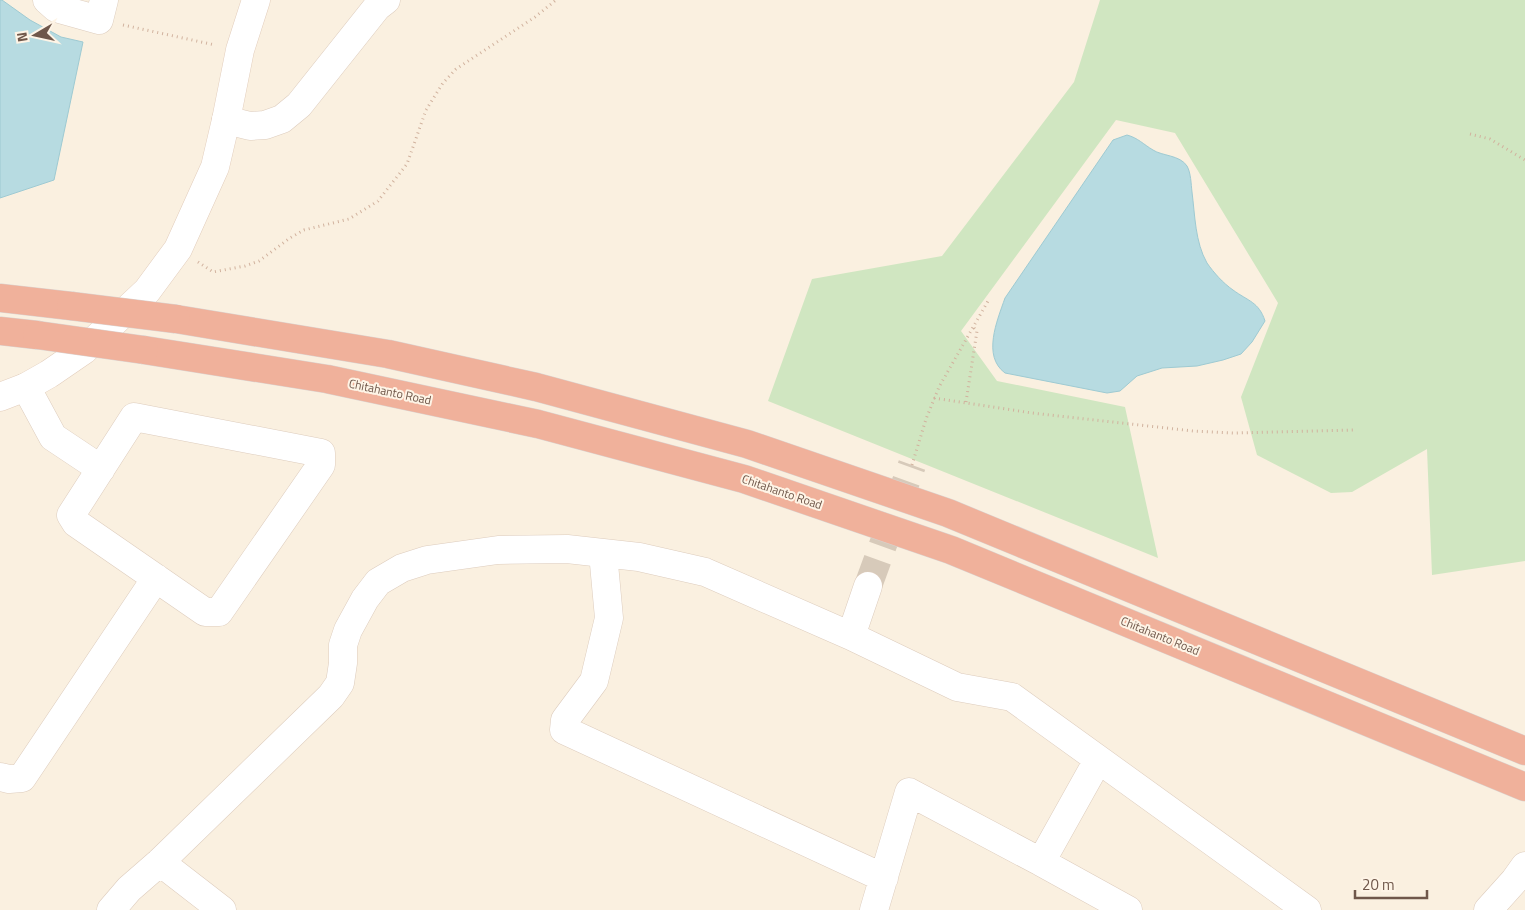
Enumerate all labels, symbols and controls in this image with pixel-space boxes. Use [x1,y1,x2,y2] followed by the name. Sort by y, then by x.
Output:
[10,10,60,60] north arrow
[11,31,33,44] text: N
[347,374,433,410] street label: Chitahanto Road
[739,469,825,514] street label: Chitahanto Road
[1118,611,1203,660] street label: Chitahanto Road
[1355,868,1428,900] scale bar
[1362,873,1395,896] text: 20 m

